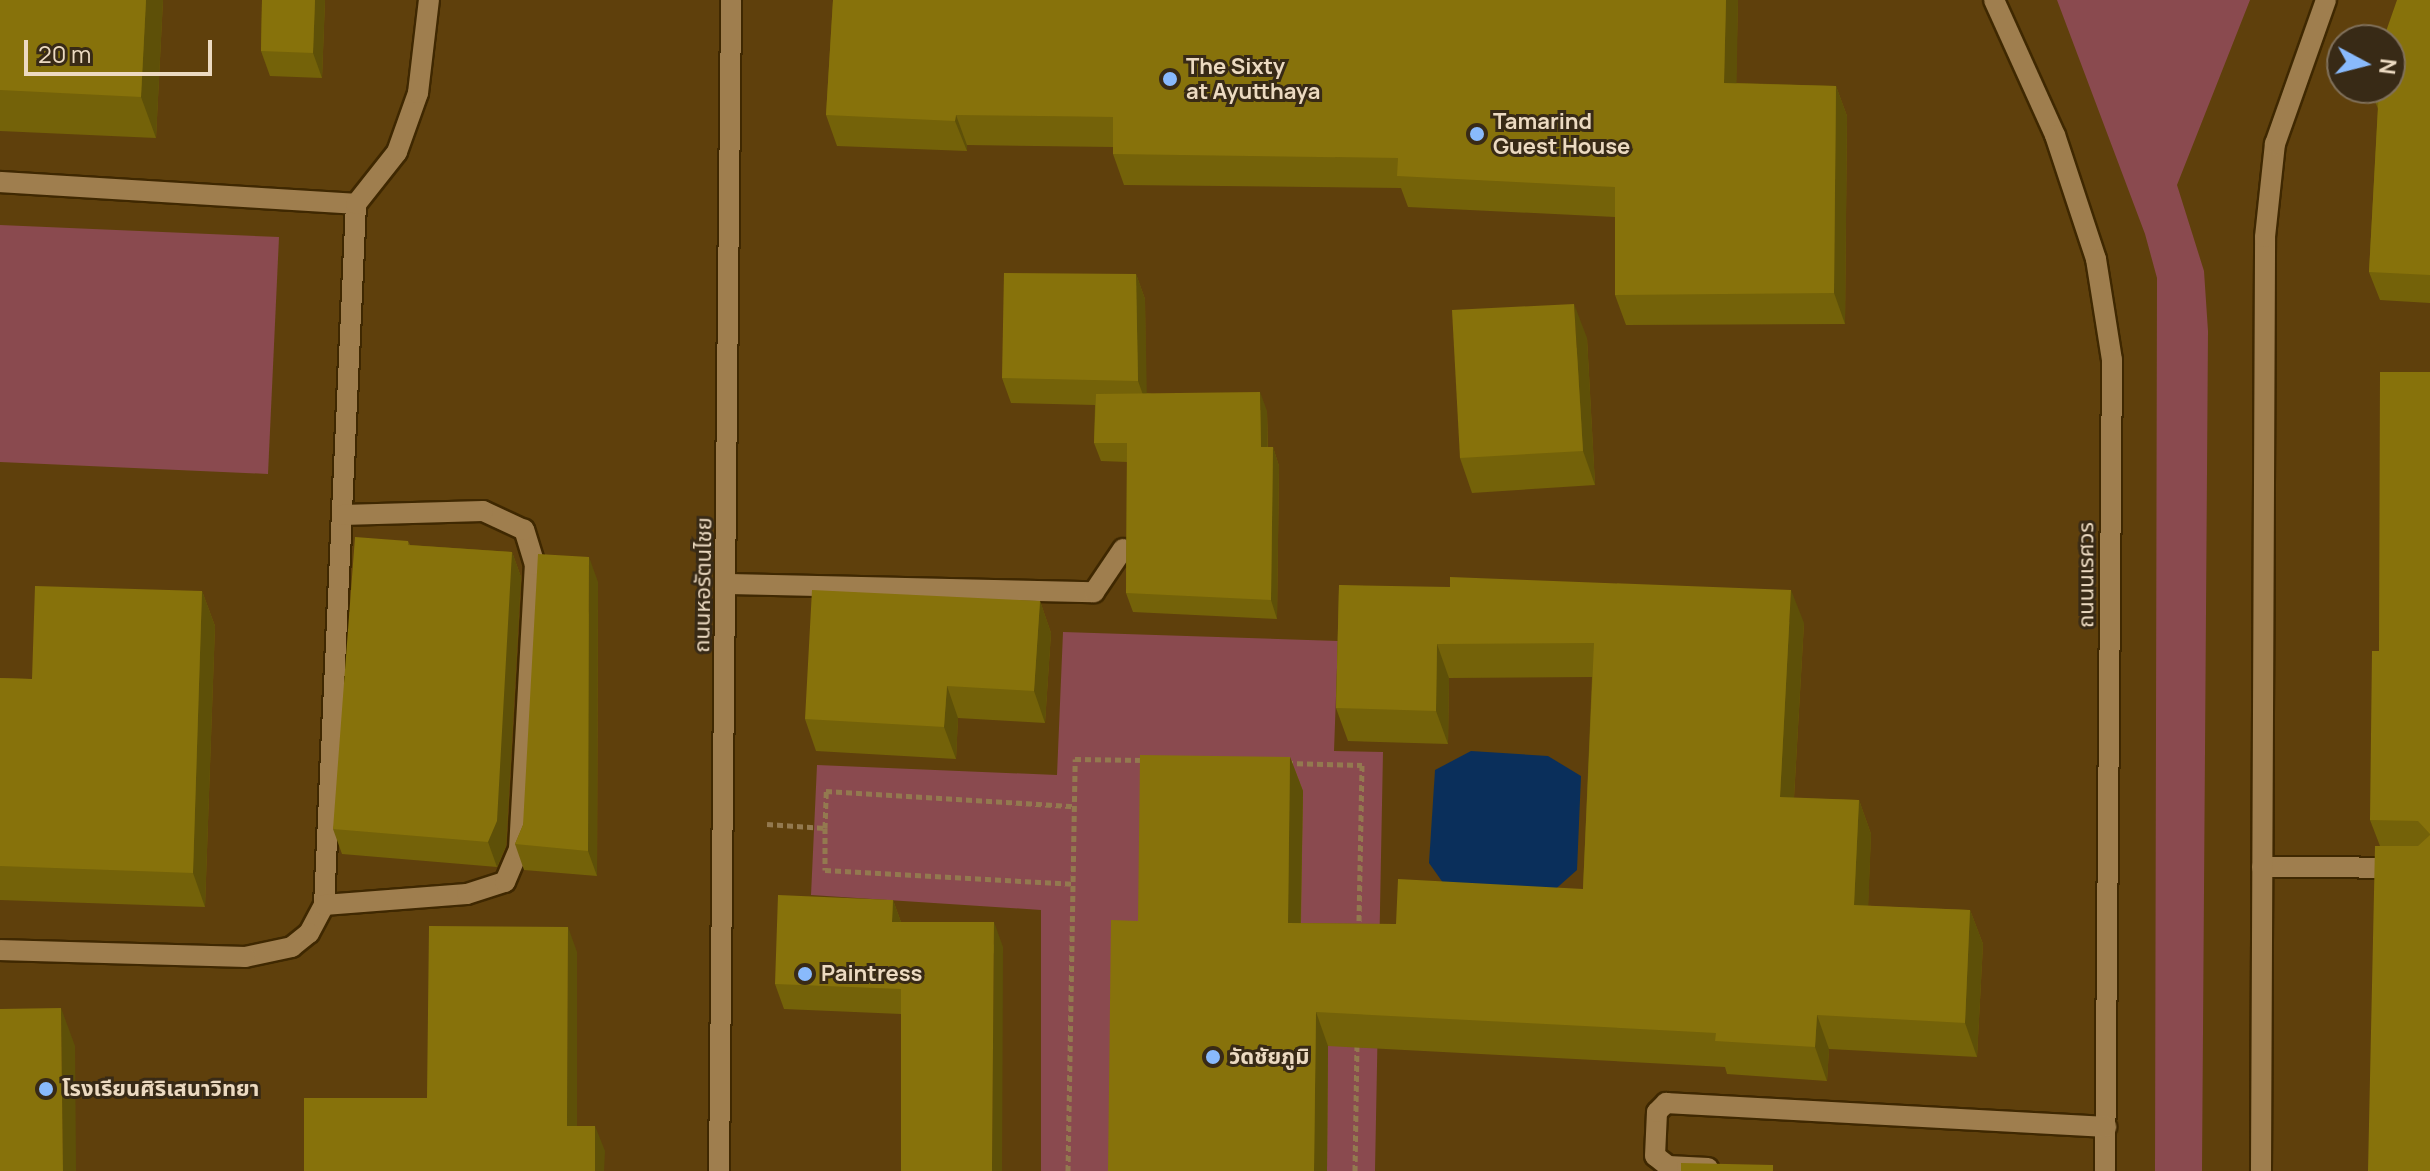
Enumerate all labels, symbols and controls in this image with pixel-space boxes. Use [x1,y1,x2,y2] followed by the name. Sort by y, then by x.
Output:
[28,24,216,74] scale bar
[2326,24,2406,104] north arrow
[38,37,91,70] text: 20 m
[1186,53,1320,104] place label: The Sixty at Ayutthaya
[2372,57,2404,76] text: N
[1161,70,1179,88] marker: The Sixty at Ayutthaya
[1493,108,1630,160] place label: Tamarind Guest House
[1468,125,1486,143] marker: Tamarind Guest House
[689,517,717,653] street label: ถนนหอรัตนไชย
[2073,522,2099,628] street label: ถนนนเรศวร
[821,961,923,987] place label: Paintress
[796,965,814,983] marker: Paintress
[1229,1044,1309,1070] place label: วัดชัยภูมิ
[1204,1048,1222,1066] marker: วัดชัยภูมิ
[62,1076,259,1102] place label: โรงเรียนศิริเสนาวิทยา
[37,1080,55,1098] marker: โรงเรียนศิริเสนาวิทยา

